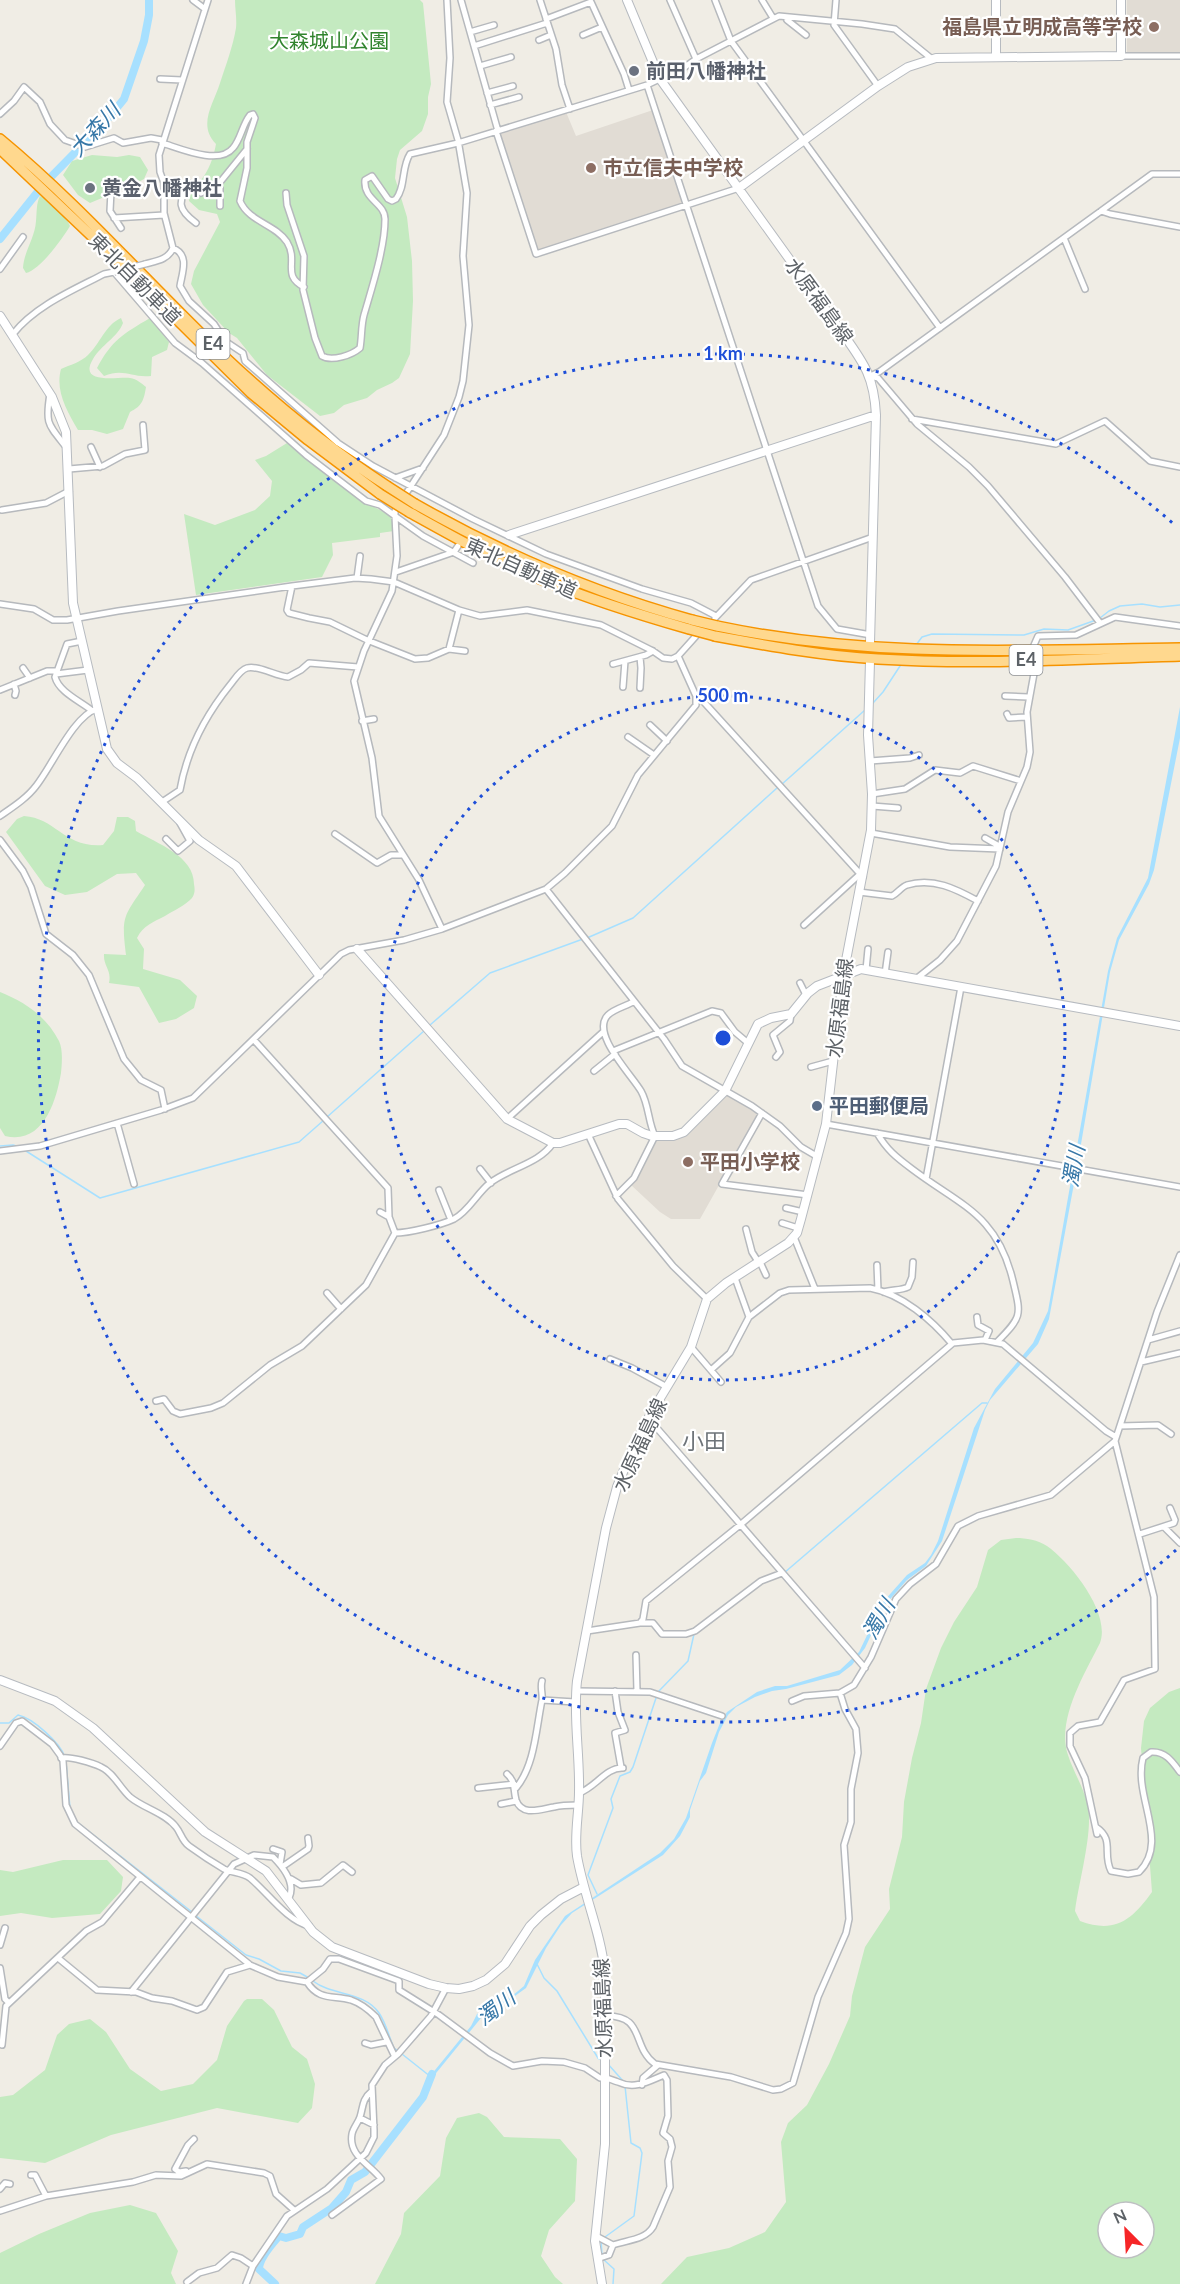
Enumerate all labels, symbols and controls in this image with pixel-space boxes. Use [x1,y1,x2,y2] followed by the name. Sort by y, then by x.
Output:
[942,14,1142,38] place label: 福島県立明成高等学校
[1147,20,1161,34] marker: 福島県立明成高等学校
[269,28,389,52] park label: 大森城山公園
[646,58,766,82] place label: 前田八幡神社
[627,64,641,78] marker: 前田八幡神社
[63,96,126,161] water label: 大森川
[603,155,743,179] place label: 市立信夫中学校
[584,161,598,175] marker: 市立信夫中学校
[102,175,222,199] place label: 黄金八幡神社
[83,181,97,195] marker: 黄金八幡神社
[85,227,187,329] street label: 東北自動車道
[781,253,859,348] street label: 水原福島線
[196,329,230,359] road number: E4
[703,342,743,364] text: 1 km
[462,532,581,602] street label: 東北自動車道
[1010,645,1042,675] road number: E4
[698,684,748,706] text: 500 m
[821,957,857,1059] street label: 水原福島線
[713,1028,733,1048] centre of rings
[829,1093,929,1117] place label: 平田郵便局
[810,1099,824,1113] marker: 平田郵便局
[1057,1141,1089,1189] water label: 濁川
[700,1149,800,1173] place label: 平田小学校
[681,1155,695,1169] marker: 平田小学校
[607,1394,671,1495] street label: 水原福島線
[682,1427,726,1454] district label: 小田
[856,1592,900,1643] water label: 濁川
[588,1958,616,2058] street label: 水原福島線
[471,1983,521,2029] water label: 濁川
[1096,2200,1156,2260] north arrow
[1110,2205,1129,2227] text: N

